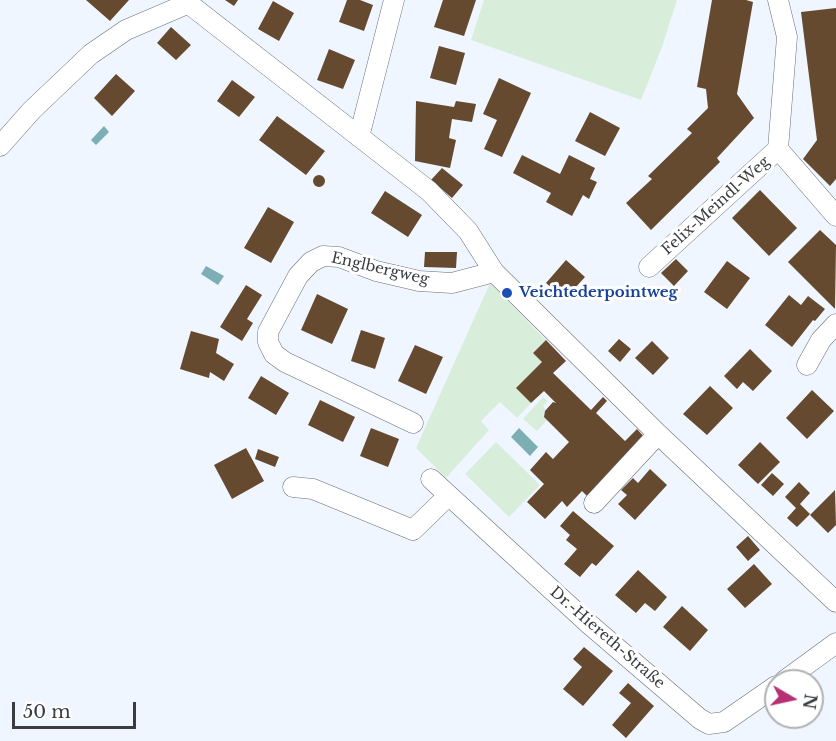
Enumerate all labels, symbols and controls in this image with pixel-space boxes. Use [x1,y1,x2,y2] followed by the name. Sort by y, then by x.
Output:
[658,153,774,259] street label: Felix-Meindl-Weg
[329,249,431,289] street label: Englbergweg
[519,284,678,302] place label: Veichtederpointweg
[500,286,514,300] marker: Veichtederpointweg
[546,583,668,693] street label: Dr.-Hiereth-Straße
[764,669,824,729] north arrow
[15,690,140,728] scale bar
[799,693,821,710] text: N
[23,701,71,723] text: 50 m

